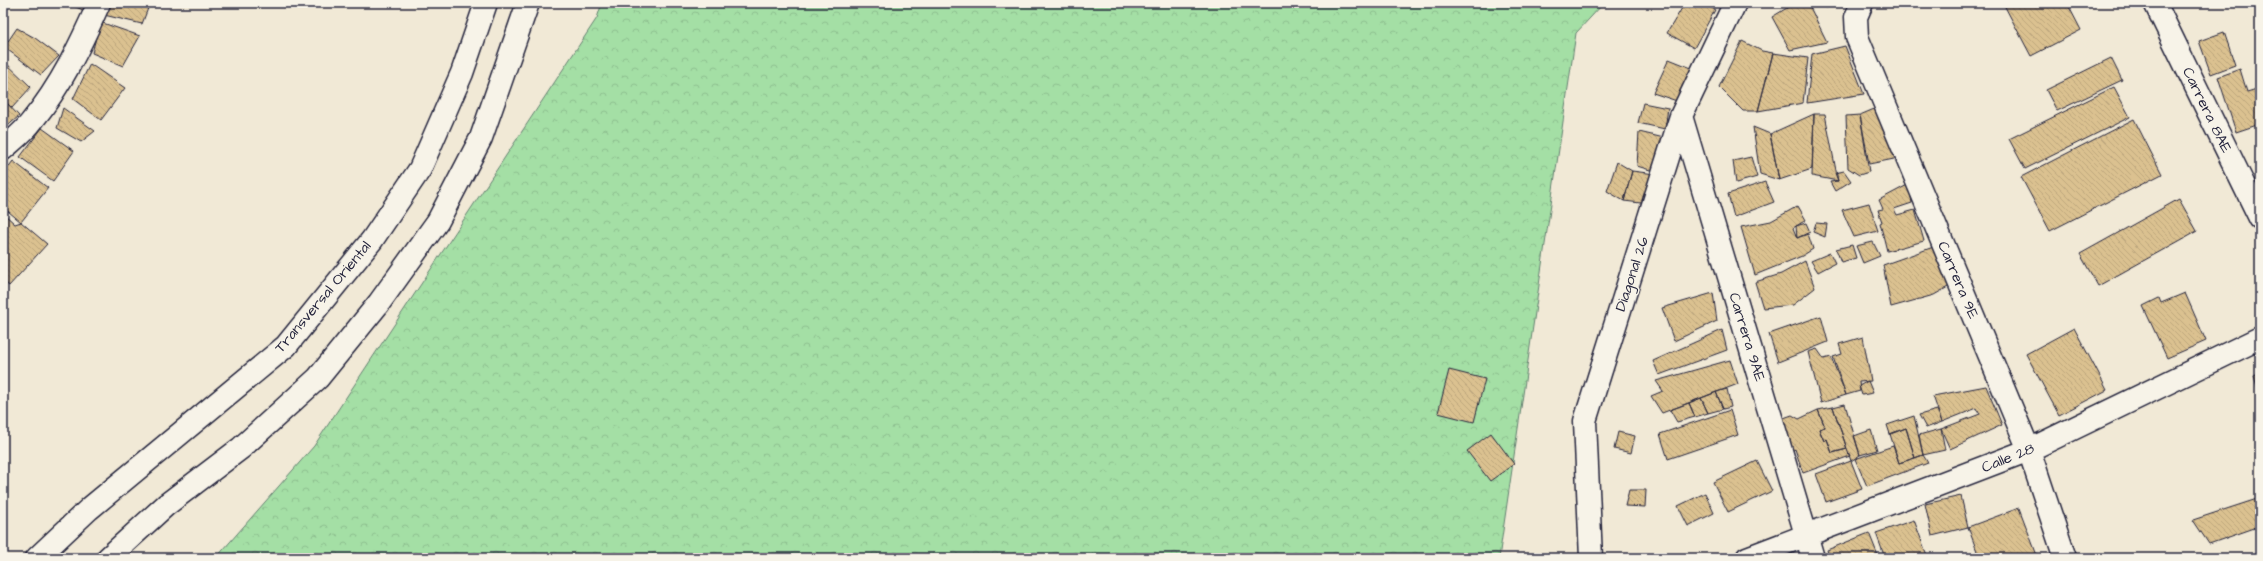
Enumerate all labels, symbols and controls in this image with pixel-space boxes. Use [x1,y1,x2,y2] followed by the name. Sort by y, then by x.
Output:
[2177,64,2237,157] street label: Carrera 8AE
[1610,233,1655,314] street label: Diagonal 26
[270,237,376,357] street label: Transversal Oriental
[1932,238,1984,322] street label: Carrera 9E
[1724,290,1771,384] street label: Carrera 9AE
[1978,438,2038,478] street label: Calle 28

